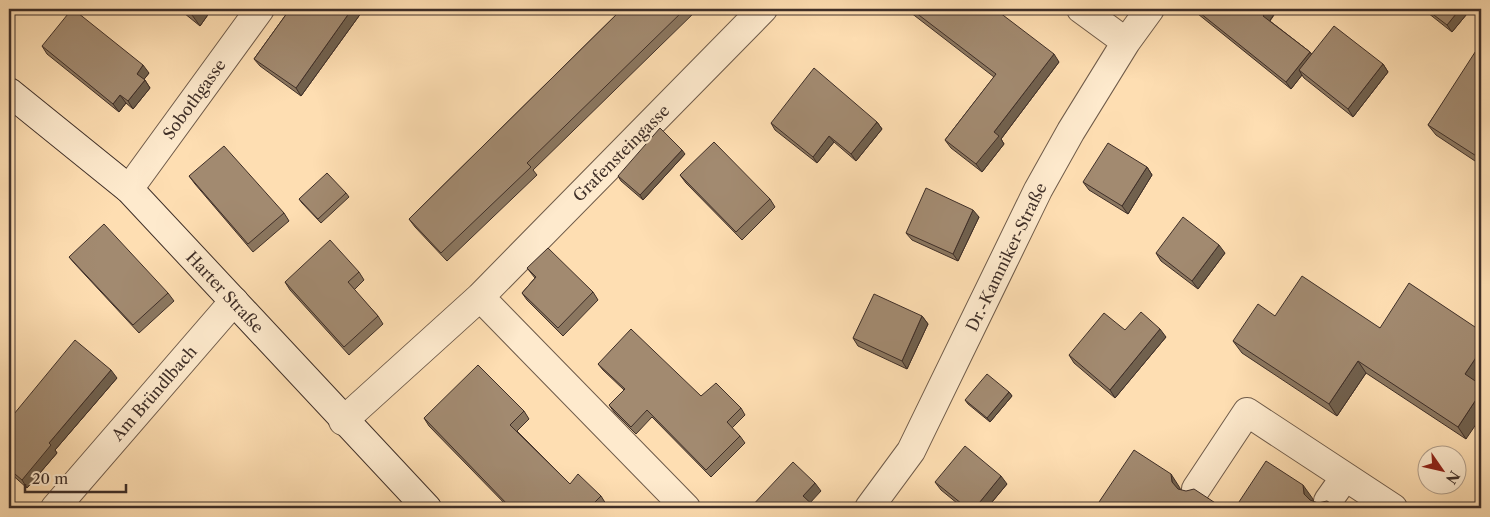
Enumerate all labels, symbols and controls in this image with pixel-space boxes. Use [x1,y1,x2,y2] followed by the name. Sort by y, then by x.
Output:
[158,55,230,143] street label: Sobothgasse
[568,100,674,206] street label: Grafensteingasse
[961,179,1051,335] street label: Dr.-Kamniker-Straße
[182,247,268,337] street label: Harter Straße
[107,341,201,445] street label: Am Bründlbach
[1418,444,1468,494] north arrow
[25,462,126,494] scale bar
[1442,467,1464,487] text: N
[32,469,68,488] text: 20 m

